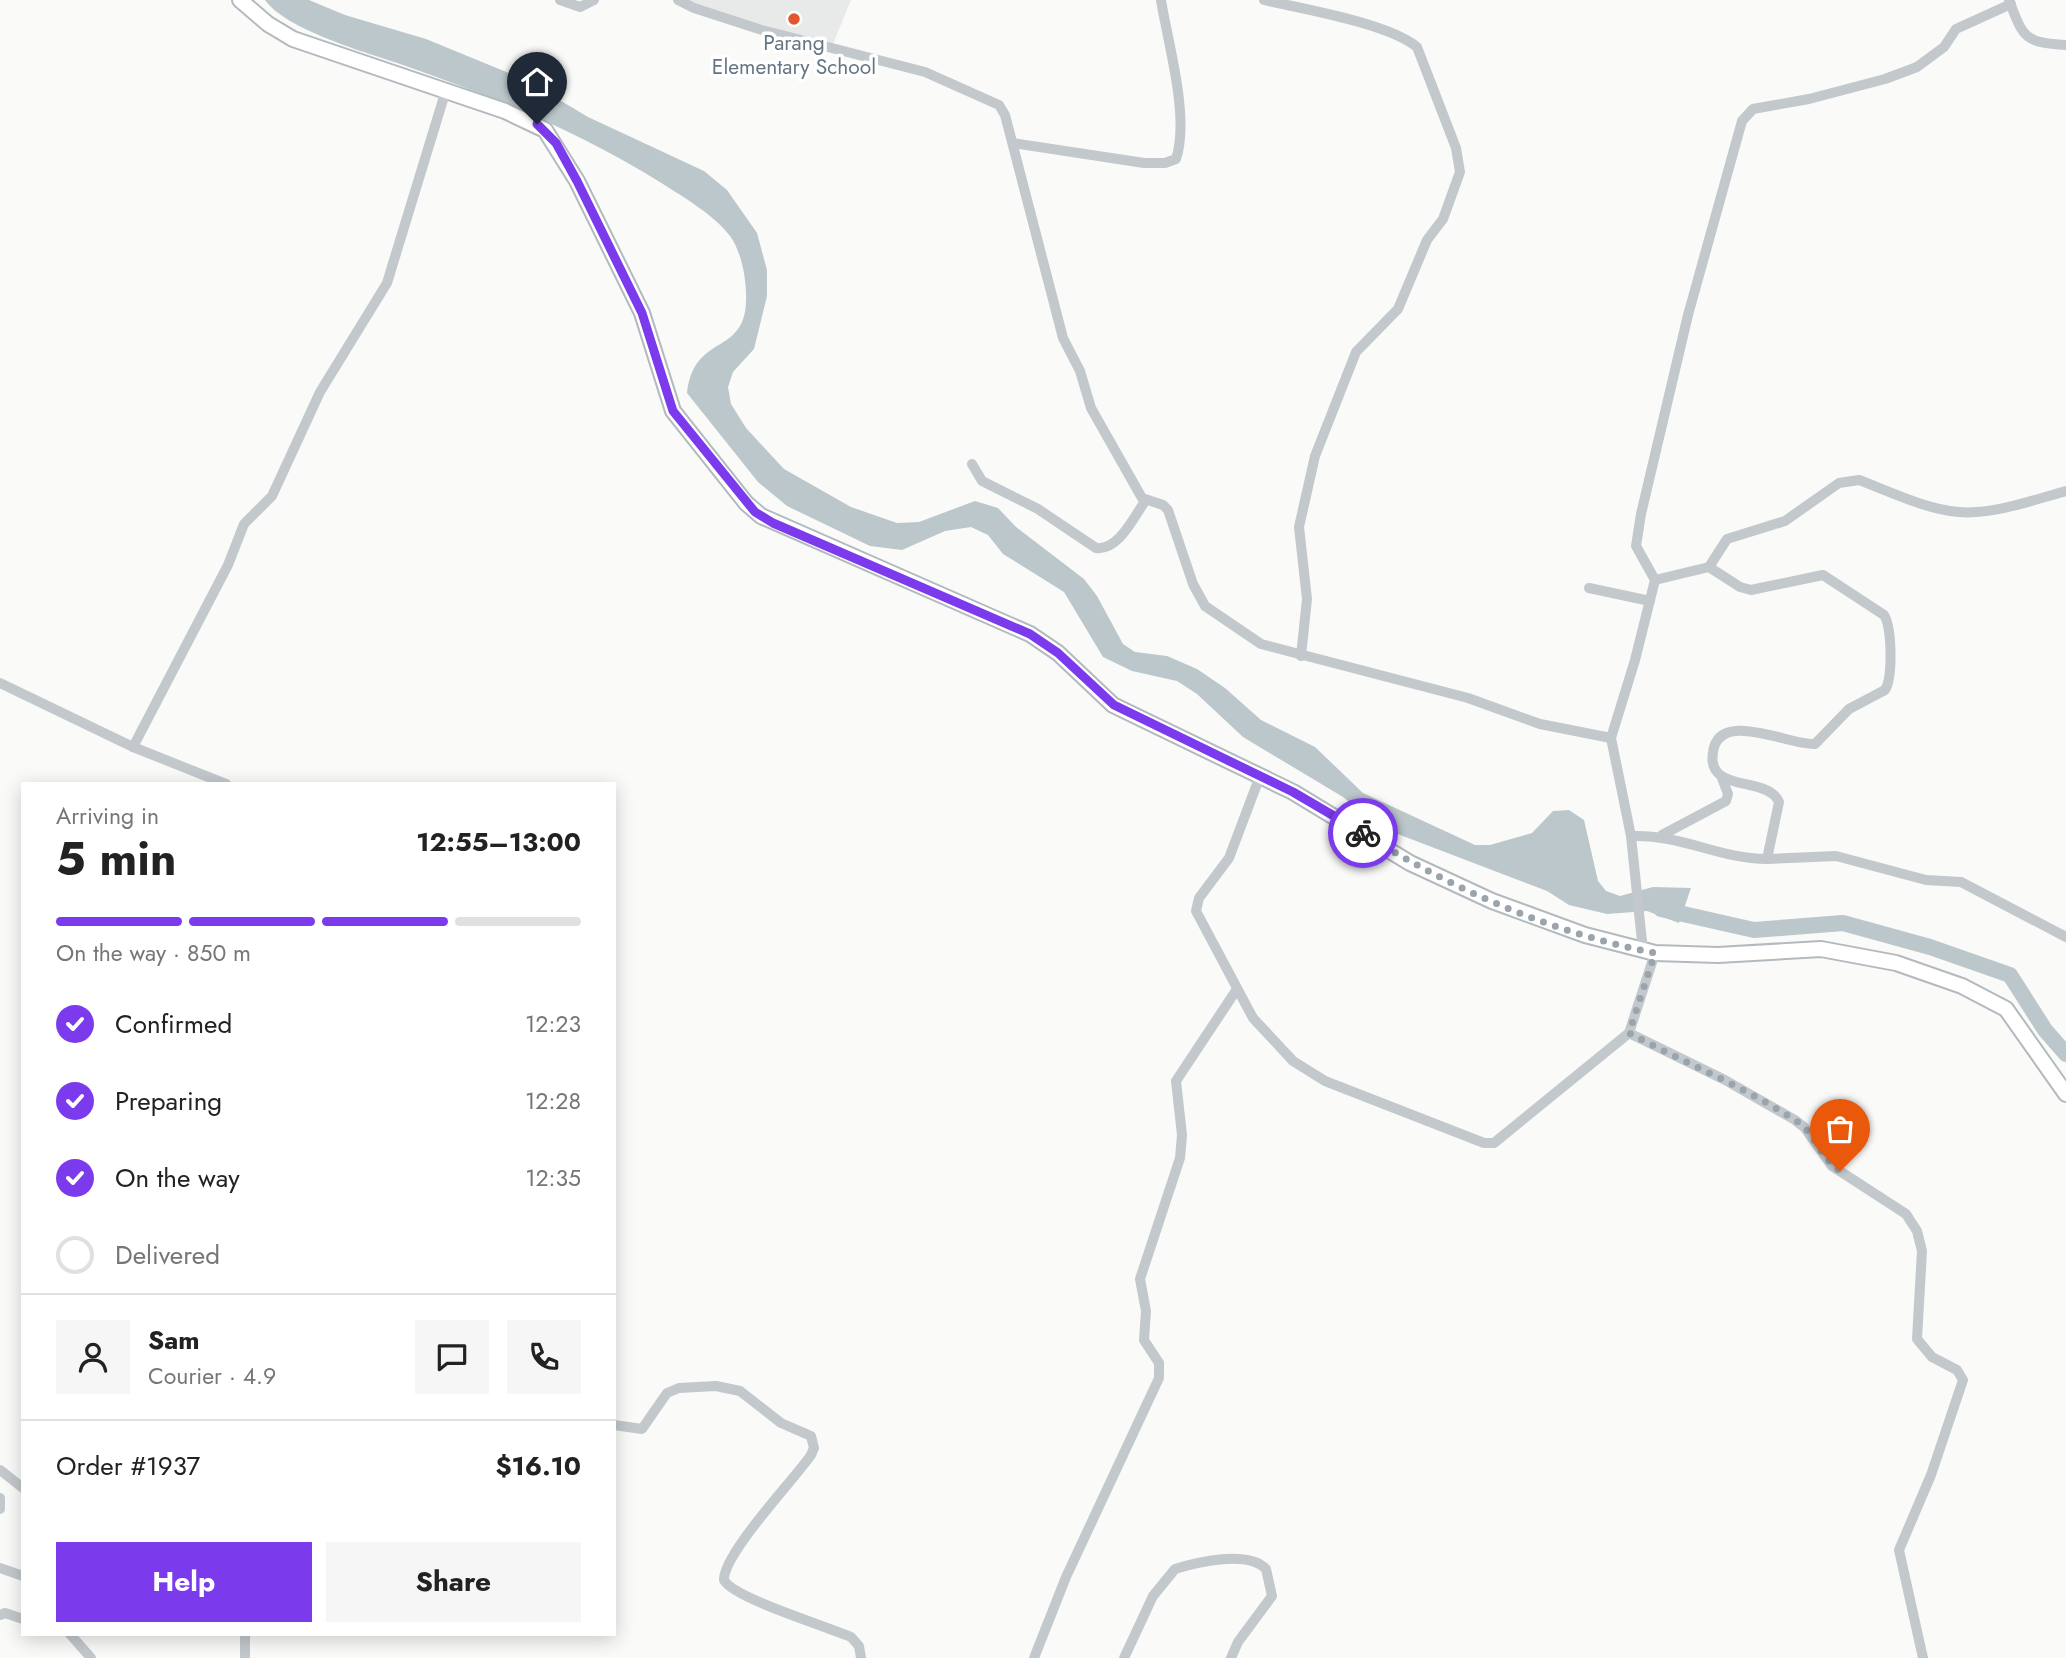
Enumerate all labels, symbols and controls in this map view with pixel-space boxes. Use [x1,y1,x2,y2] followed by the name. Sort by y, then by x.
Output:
[786,11,802,27] marker: Parang Elementary School
[712,28,876,82] place label: Parang Elementary School
[507,52,567,124] pin
[518,63,556,101] icon: home
[1328,798,1398,868] courier
[56,799,159,833] text: Arriving in
[1344,814,1382,852] icon: bike
[416,823,581,861] text: 12:55–13:00
[56,826,176,892] text: 5 min
[56,936,251,970] text: On the way · 850 m
[56,1005,94,1043] icon: check
[115,1005,232,1043] text: Confirmed
[525,1007,581,1041] text: 12:23
[56,1082,94,1120] icon: check
[115,1082,222,1120] text: Preparing
[525,1084,581,1118] text: 12:28
[1810,1099,1870,1171] pin
[1821,1110,1859,1148] icon: bag
[56,1159,94,1197] icon: check
[115,1159,240,1197] text: On the way
[525,1161,581,1195] text: 12:35
[115,1236,220,1274] text: Delivered
[56,1320,130,1394] button: person
[415,1320,489,1394] button: chat
[507,1320,581,1394] button: phone
[148,1321,200,1359] text: Sam
[148,1359,276,1393] text: Courier · 4.9
[56,1447,200,1485] text: Order #1937
[495,1447,581,1485] text: $16.10
[56,1542,312,1622] button: Help
[326,1542,581,1622] button: Share

